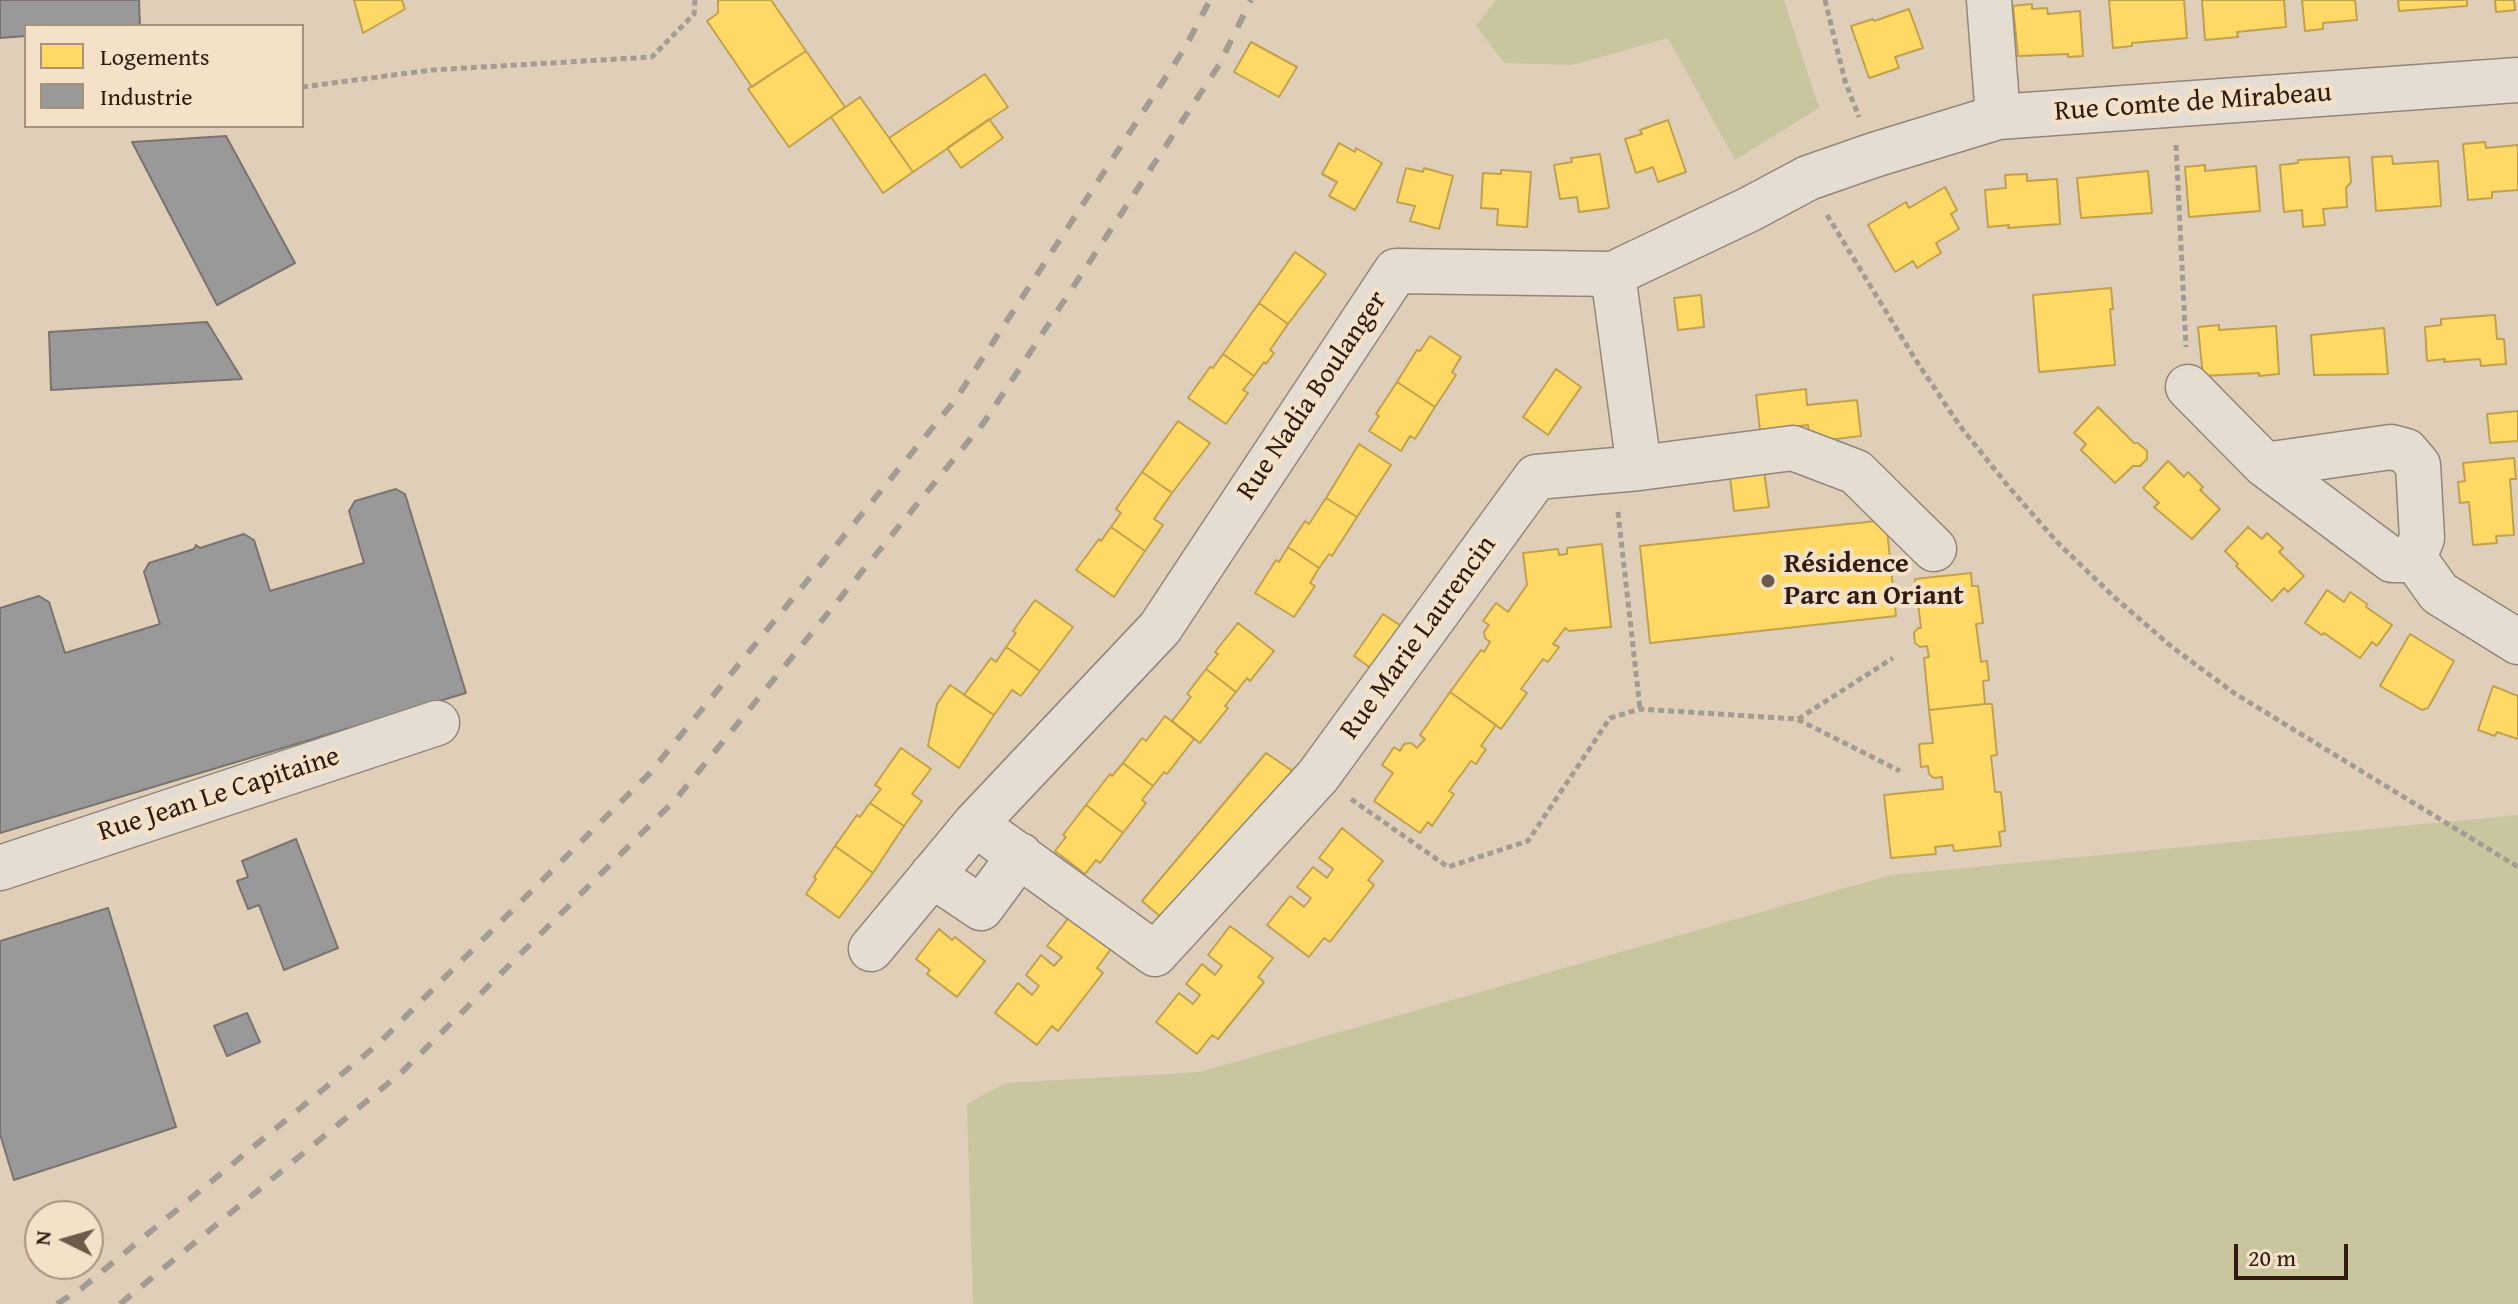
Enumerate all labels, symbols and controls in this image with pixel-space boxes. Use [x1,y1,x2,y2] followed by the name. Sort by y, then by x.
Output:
[24,24,304,128] legend
[100,39,210,74] text: Logements
[2053,77,2333,129] street label: Rue Comte de Mirabeau
[100,79,193,114] text: Industrie
[1231,285,1395,507] street label: Rue Nadia Boulanger
[1334,530,1504,746] street label: Rue Marie Laurencin
[1784,548,1964,614] place label: Résidence Parc an Oriant
[1759,572,1777,590] marker: Résidence Parc an Oriant
[94,740,344,850] street label: Rue Jean Le Capitaine
[24,1200,104,1280] north arrow
[2238,1228,2352,1278] scale bar
[26,1229,59,1247] text: N
[2248,1240,2296,1275] text: 20 m

